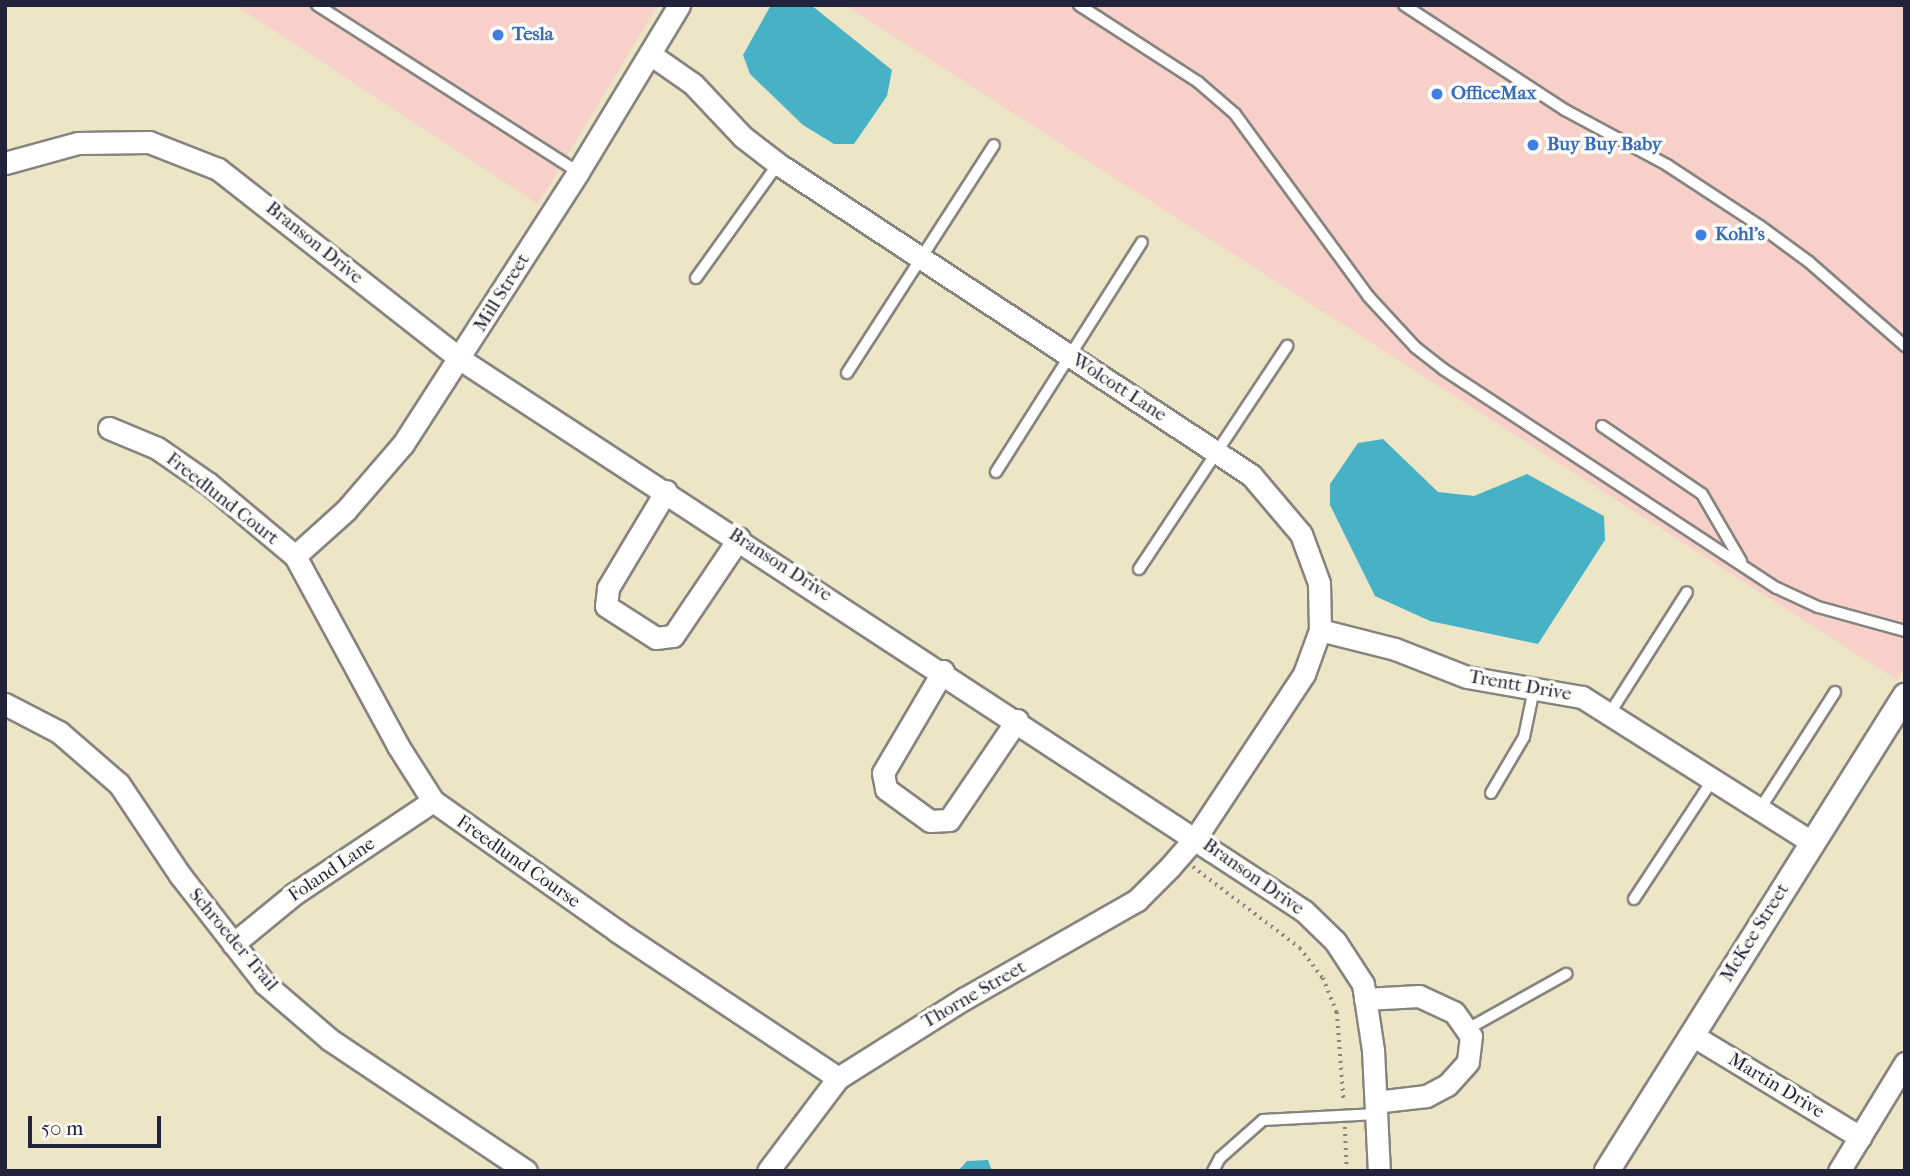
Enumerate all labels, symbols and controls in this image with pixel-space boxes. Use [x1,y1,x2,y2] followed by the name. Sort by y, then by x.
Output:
[512,24,554,46] place label: Tesla
[490,27,506,43] marker: Tesla
[1451,83,1536,105] place label: OfficeMax
[1429,86,1445,102] marker: OfficeMax
[1547,134,1662,156] place label: Buy Buy Baby
[1525,137,1541,153] marker: Buy Buy Baby
[261,197,367,289] street label: Branson Drive
[1715,224,1765,246] place label: Kohl's
[1693,227,1709,243] marker: Kohl's
[469,250,535,336] street label: Mill Street
[1067,349,1171,427] street label: Wolcott Lane
[161,448,283,550] street label: Freedlund Court
[724,523,836,607] street label: Branson Drive
[1467,666,1573,706] street label: Trentt Drive
[452,811,584,913] street label: Freedlund Course
[284,833,380,907] street label: Foland Lane
[1198,834,1308,920] street label: Branson Drive
[1716,879,1794,987] street label: McKee Street
[183,884,283,996] street label: Schroeder Trail
[918,956,1030,1034] street label: Thorne Street
[1724,1048,1828,1124] street label: Martin Drive
[32,1102,164,1146] scale bar
[41,1116,84,1140] text: 50 m

